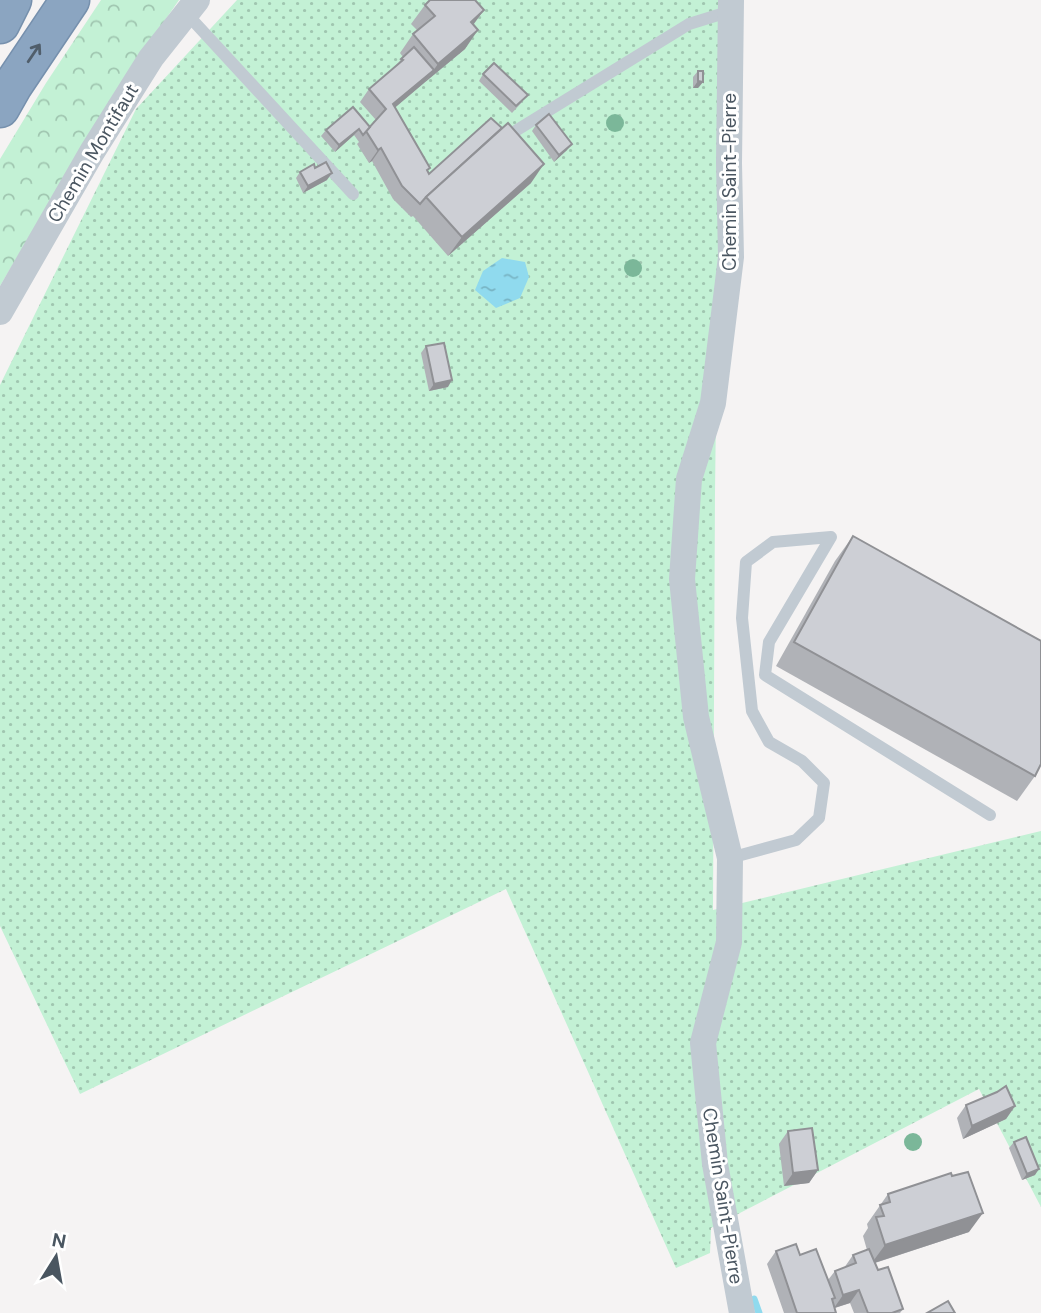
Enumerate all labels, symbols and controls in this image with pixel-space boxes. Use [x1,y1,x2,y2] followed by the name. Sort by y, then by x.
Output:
[27,44,41,63] one-way arrow
[42,79,144,227] street label: Chemin Montifaut
[717,93,742,271] street label: Chemin Saint-Pierre
[697,1106,749,1286] street label: Chemin Saint-Pierre
[21,1222,91,1292] north arrow
[50,1227,68,1254] text: N

